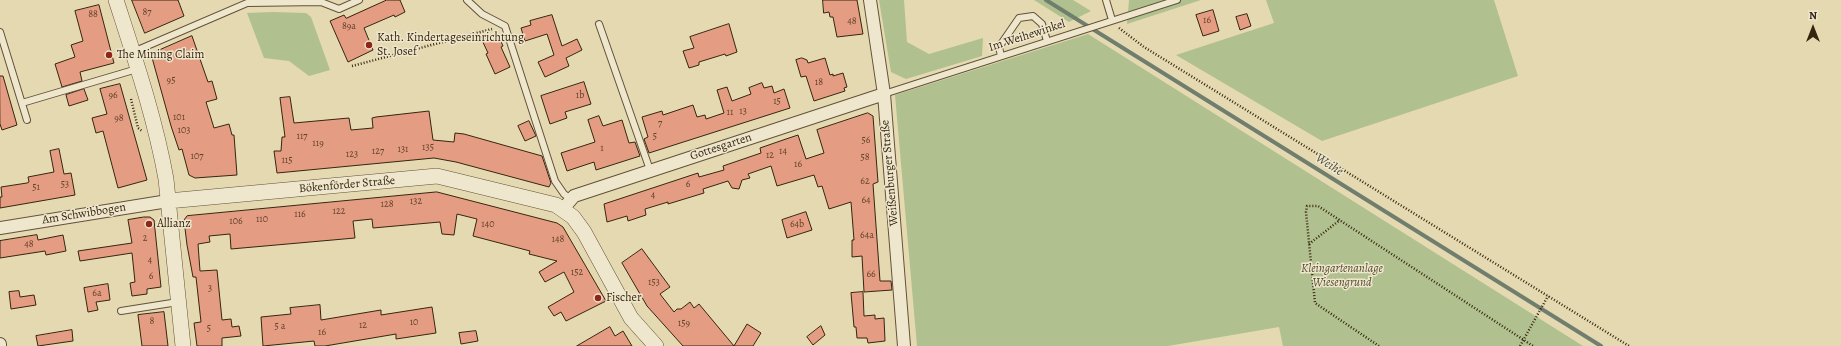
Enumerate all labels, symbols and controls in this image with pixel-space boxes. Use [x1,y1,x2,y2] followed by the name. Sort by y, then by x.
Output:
[142,7,152,19] house number: 87
[1793,8,1833,48] north arrow
[1809,8,1817,23] text: N
[88,9,98,21] house number: 88
[1203,15,1211,27] house number: 16
[847,16,857,28] house number: 48
[987,17,1067,55] street label: Im Weihewinkel
[342,21,356,33] house number: 89a
[377,31,524,59] place label: Kath. Kindertageseinrichtung St. Josef
[364,40,374,50] marker: Kath. Kindertageseinrichtung St. Josef
[117,48,204,62] place label: The Mining Claim
[104,50,114,60] marker: The Mining Claim
[167,75,175,87] house number: 95
[815,77,823,89] house number: 18
[108,90,118,102] house number: 96
[576,90,584,102] house number: 1b
[773,96,781,108] house number: 15
[739,106,747,118] house number: 13
[727,107,733,119] house number: 11
[173,112,185,124] house number: 101
[114,113,124,125] house number: 98
[658,118,662,130] house number: 7
[878,119,902,227] street label: Weißenburger Straße
[178,125,190,137] house number: 103
[688,130,754,164] street label: Gottesgarten
[296,131,308,143] house number: 117
[653,131,657,143] house number: 5
[862,135,870,147] house number: 56
[312,138,324,150] house number: 119
[422,142,434,154] house number: 135
[600,143,604,155] house number: 1
[398,144,408,156] house number: 131
[372,146,384,158] house number: 127
[779,146,787,158] house number: 14
[346,149,358,161] house number: 123
[766,150,774,162] house number: 12
[1312,150,1346,180] water label: Weihe
[191,151,203,163] house number: 107
[860,152,870,164] house number: 58
[281,155,293,167] house number: 115
[794,159,802,171] house number: 16
[298,174,396,196] street label: Bökenförder Straße
[860,176,870,188] house number: 62
[61,179,69,191] house number: 53
[686,179,690,191] house number: 6
[32,182,40,194] house number: 51
[651,190,655,202] house number: 4
[861,195,871,207] house number: 64
[410,196,422,208] house number: 132
[380,199,394,211] house number: 128
[41,200,127,228] street label: Am Schwibbogen
[333,206,345,218] house number: 122
[294,209,306,221] house number: 116
[256,214,268,226] house number: 110
[229,216,243,228] house number: 106
[157,217,191,231] place label: Allianz
[144,219,154,229] marker: Allianz
[481,219,495,231] house number: 140
[790,219,804,231] house number: 64b
[860,230,874,242] house number: 64a
[143,233,147,245] house number: 2
[552,234,564,246] house number: 148
[24,239,34,251] house number: 48
[148,255,152,267] house number: 4
[1301,262,1383,290] park label: Kleingartenanlage Wiesengrund
[571,267,583,279] house number: 152
[866,269,876,281] house number: 66
[149,271,153,283] house number: 6
[648,277,660,289] house number: 153
[208,283,212,295] house number: 3
[92,288,102,300] house number: 6a
[606,291,642,305] place label: Fischer
[593,293,603,303] marker: Fischer
[150,316,154,328] house number: 8
[410,317,418,329] house number: 10
[678,318,690,330] house number: 159
[359,320,367,332] house number: 12
[275,321,285,333] house number: 5 a
[207,323,211,335] house number: 5
[318,327,326,339] house number: 16

